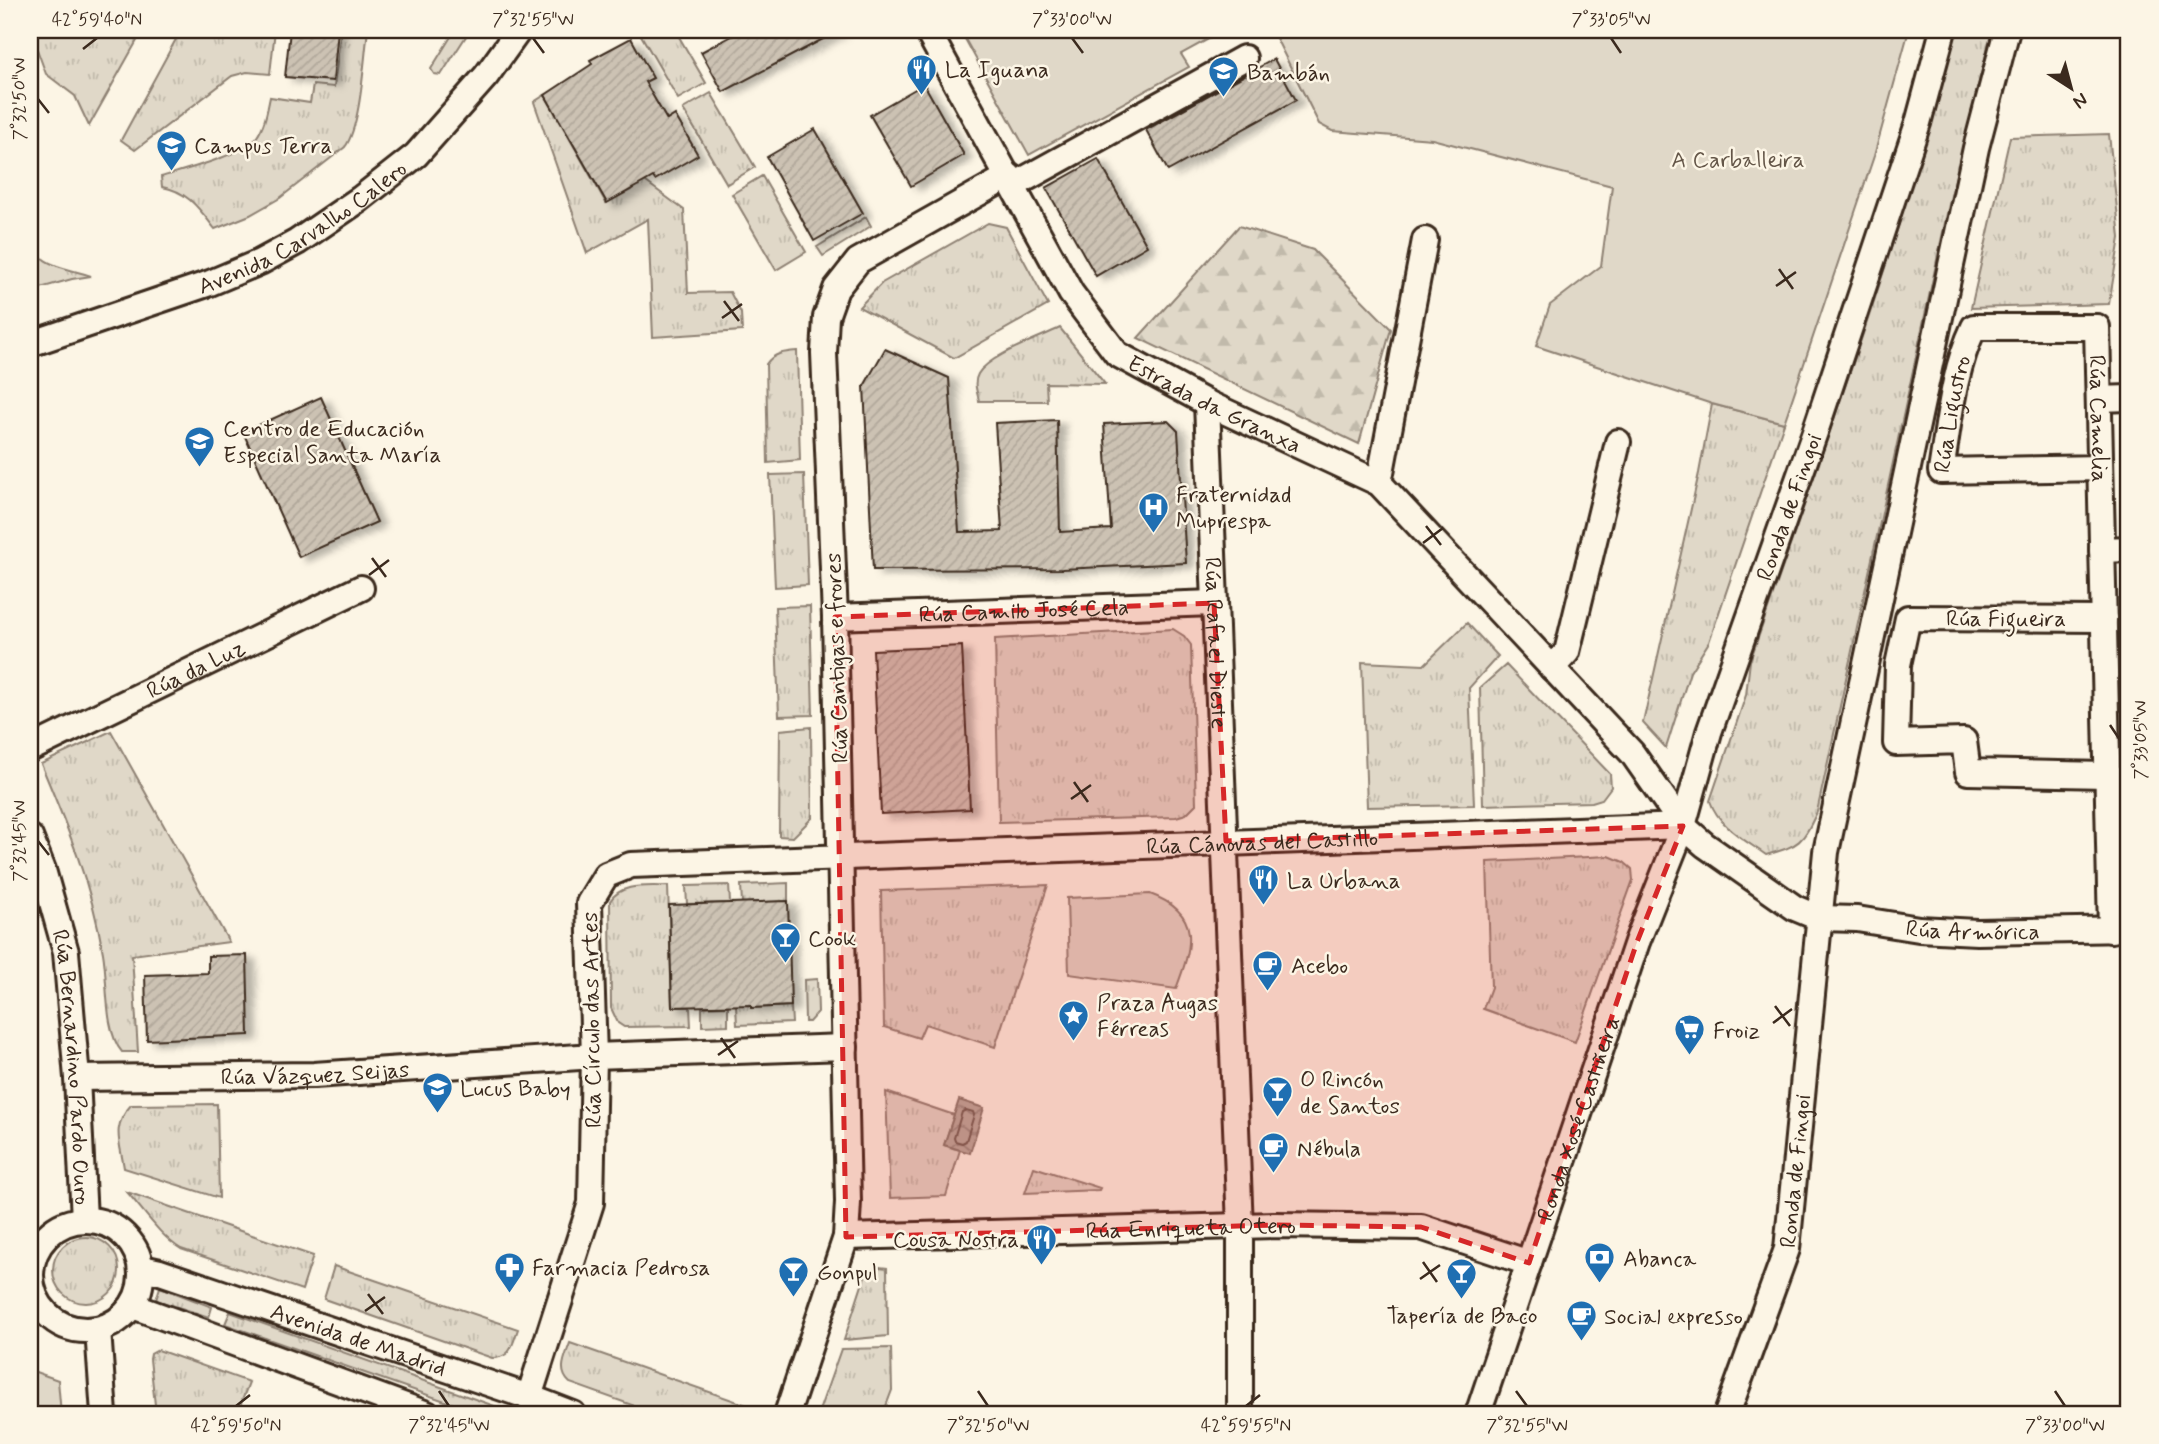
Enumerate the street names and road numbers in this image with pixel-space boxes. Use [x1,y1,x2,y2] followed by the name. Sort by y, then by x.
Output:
[195,155,414,303] street label: Avenida Carvalho Calero
[1121,349,1306,462] street label: Estrada da Granxa
[1928,352,1979,475] street label: Rúa Ligustro
[2081,355,2114,483] street label: Rúa Camelia
[1751,430,1830,585] street label: Ronda de Fingoi
[819,552,857,764] street label: Rúa Cantigas e frores
[1196,556,1233,729] street label: Rúa Rafael Dieste
[918,593,1130,631] street label: Rúa Camilo José Cela
[1946,605,2066,637] street label: Rúa Figueira
[142,634,251,707] street label: Rúa da Luz
[1146,824,1379,863] street label: Rúa Cánovas del Castillo
[576,912,610,1128] street label: Rúa Círculo das Artes
[1903,914,2040,949] street label: Rúa Armórica
[43,926,96,1206] street label: Rúa Bernardino Pardo Ouro
[1531,1013,1628,1225] street label: Ronda Xosé Castiñeira
[220,1056,410,1093] street label: Rúa Vázquez Seijas
[1774,1093,1819,1249] street label: Ronda de Fingoi
[1085,1212,1296,1247] street label: Rúa Enriqueta Otero
[266,1297,450,1385] street label: Avenida de Madrid

